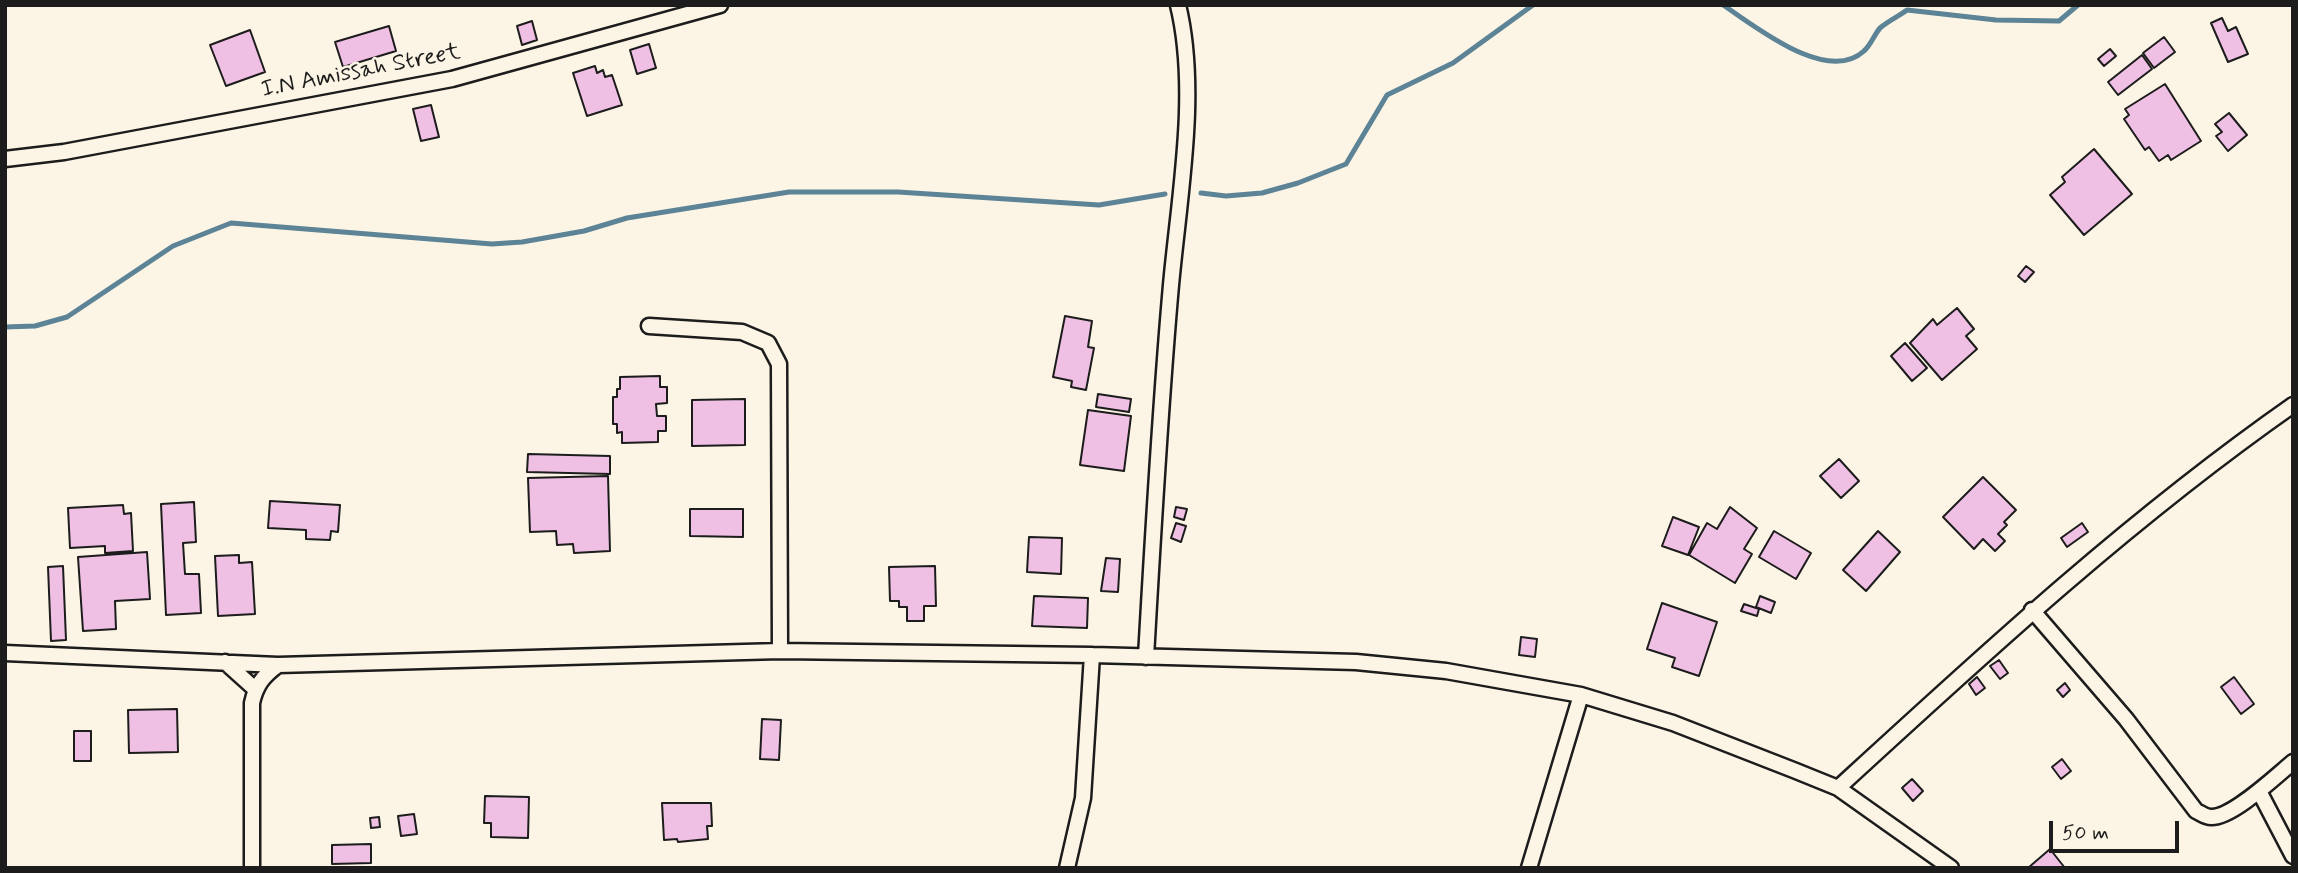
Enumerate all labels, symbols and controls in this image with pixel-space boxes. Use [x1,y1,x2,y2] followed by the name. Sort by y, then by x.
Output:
[259,39,463,105] street label: I.N Amissah Street
[2053,806,2182,850] scale bar
[2062,819,2109,847] text: 50 m

